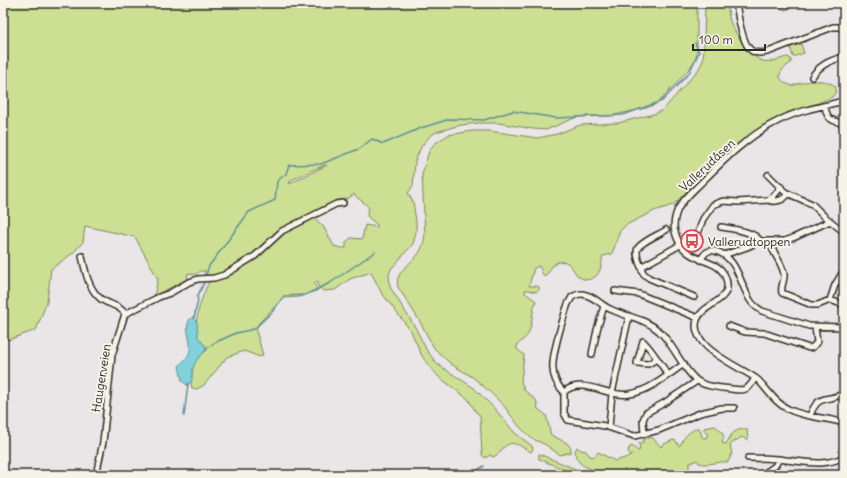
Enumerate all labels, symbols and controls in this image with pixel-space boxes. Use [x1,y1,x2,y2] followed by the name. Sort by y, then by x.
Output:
[693,26,765,52] scale bar
[699,32,733,47] text: 100 m
[676,135,738,194] street label: Vallerudåsen
[679,228,705,254] bus stop icon: Vallerudtoppen
[708,234,791,249] place label: Vallerudtoppen
[88,343,114,413] street label: Haugerveien

